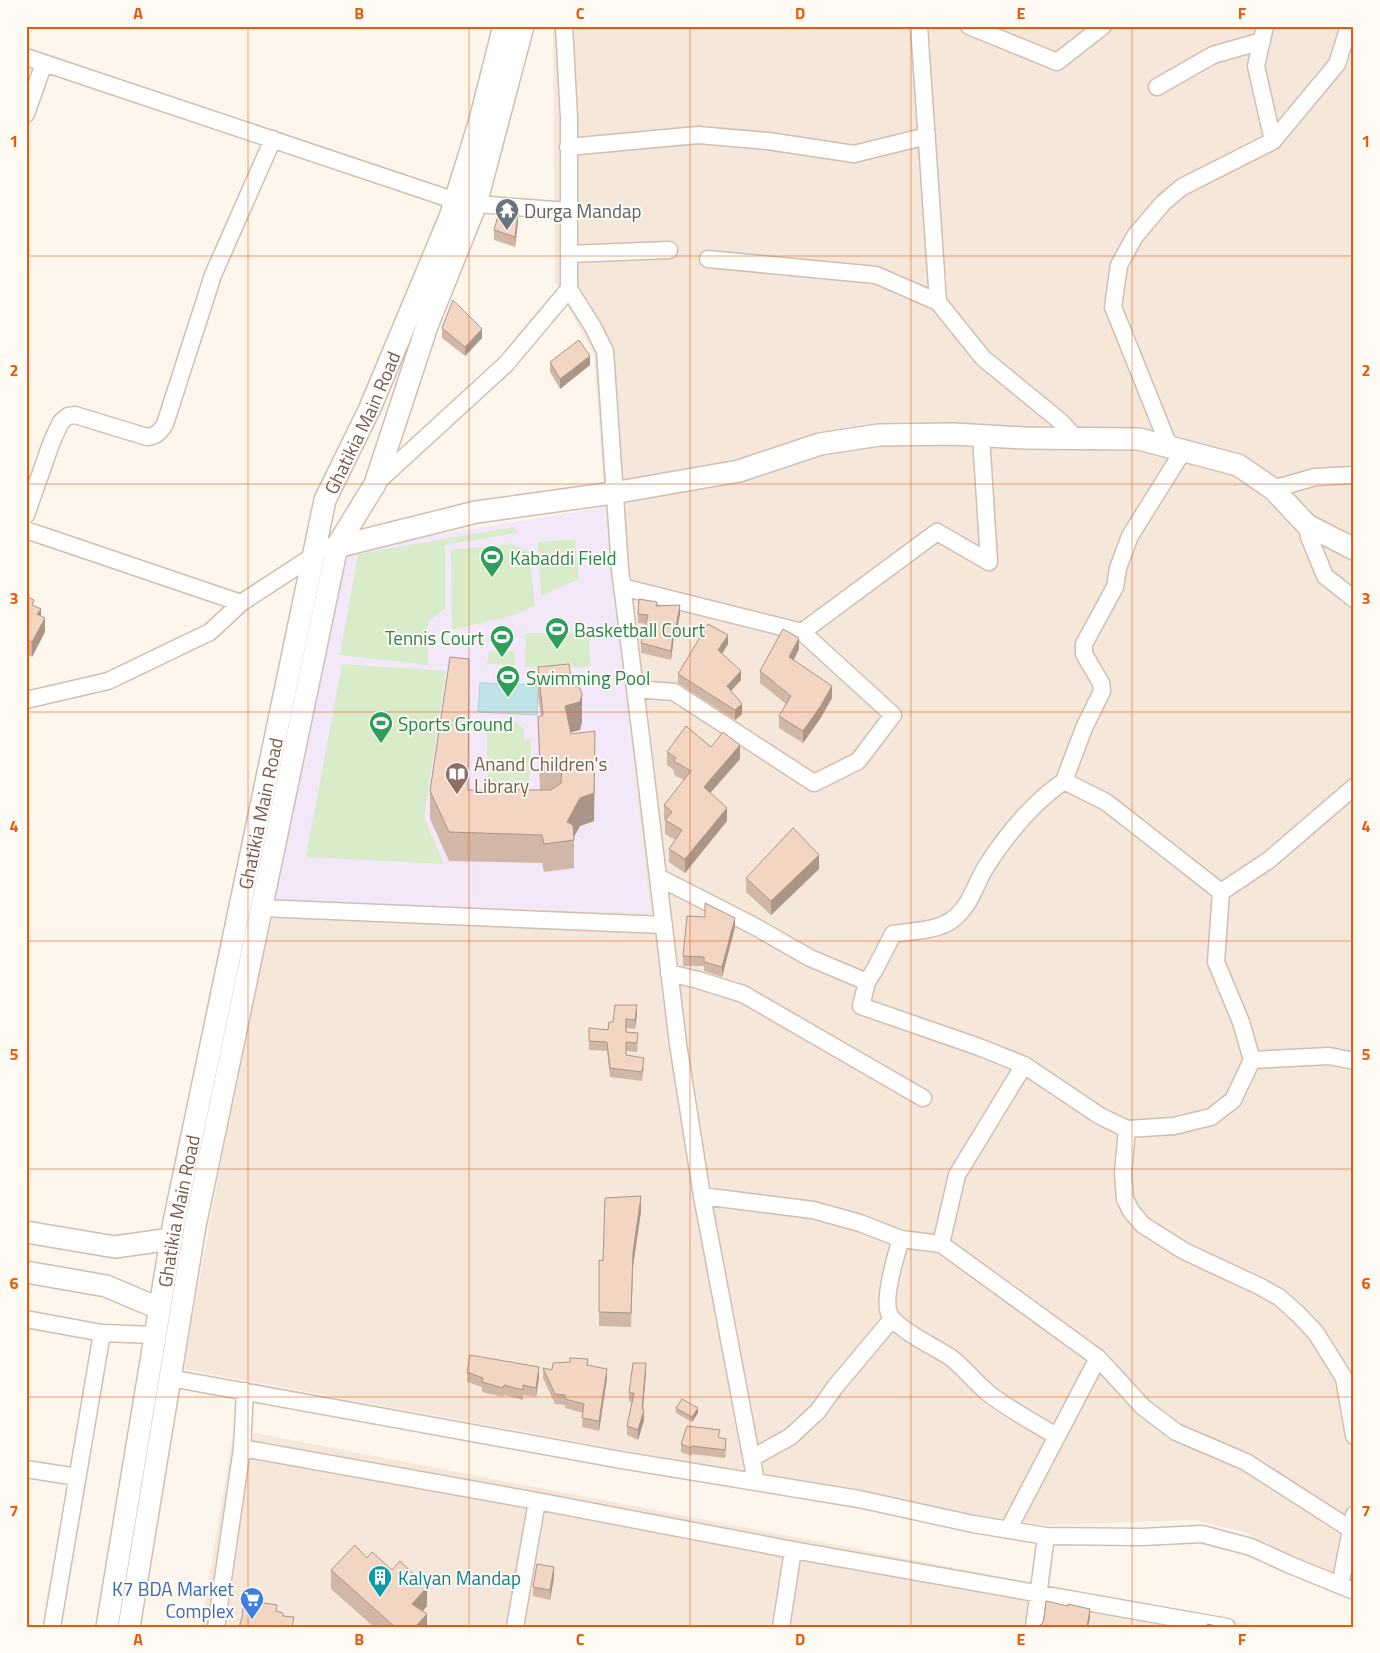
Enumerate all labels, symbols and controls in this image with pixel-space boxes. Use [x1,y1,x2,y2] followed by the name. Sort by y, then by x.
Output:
[133,1,143,25] text: A
[354,1,364,25] text: B
[576,1,585,25] text: C
[795,1,805,25] text: D
[1017,1,1026,25] text: E
[1238,1,1247,25] text: F
[10,129,18,153] text: 1
[1362,129,1370,153] text: 1
[524,196,642,225] place label: Durga Mandap
[494,197,520,231] temple icon: Durga Mandap
[316,346,407,499] street label: Ghatikia Main Road
[10,358,18,382] text: 2
[1362,358,1370,382] text: 2
[510,543,616,572] place label: Kabaddi Field
[479,544,505,578] sports icon: Kabaddi Field
[10,586,18,610] text: 3
[1362,586,1370,610] text: 3
[574,615,705,644] place label: Basketball Court
[544,616,570,650] sports icon: Basketball Court
[385,623,484,652] place label: Tennis Court
[489,624,515,658] sports icon: Tennis Court
[526,663,651,692] place label: Swimming Pool
[495,664,521,698] sports icon: Swimming Pool
[398,709,513,738] place label: Sports Ground
[368,710,394,744] sports icon: Sports Ground
[229,735,289,892] street label: Ghatikia Main Road
[474,749,607,800] place label: Anand Children's Library
[444,761,470,795] library icon: Anand Children's Library
[10,814,19,838] text: 4
[1362,814,1371,838] text: 4
[10,1042,19,1066] text: 5
[1362,1042,1371,1066] text: 5
[149,1132,206,1289] street label: Ghatikia Main Road
[10,1271,19,1295] text: 6
[1362,1271,1371,1295] text: 6
[10,1499,18,1523] text: 7
[1362,1499,1370,1523] text: 7
[398,1563,521,1592] place label: Kalyan Mandap
[367,1564,393,1598] building icon: Kalyan Mandap
[112,1574,234,1625] place label: K7 BDA Market Complex
[239,1586,265,1620] supermarket icon: K7 BDA Market Complex
[133,1627,143,1651] text: A
[354,1627,364,1651] text: B
[576,1627,585,1651] text: C
[795,1627,805,1651] text: D
[1017,1627,1026,1651] text: E
[1238,1627,1247,1651] text: F

